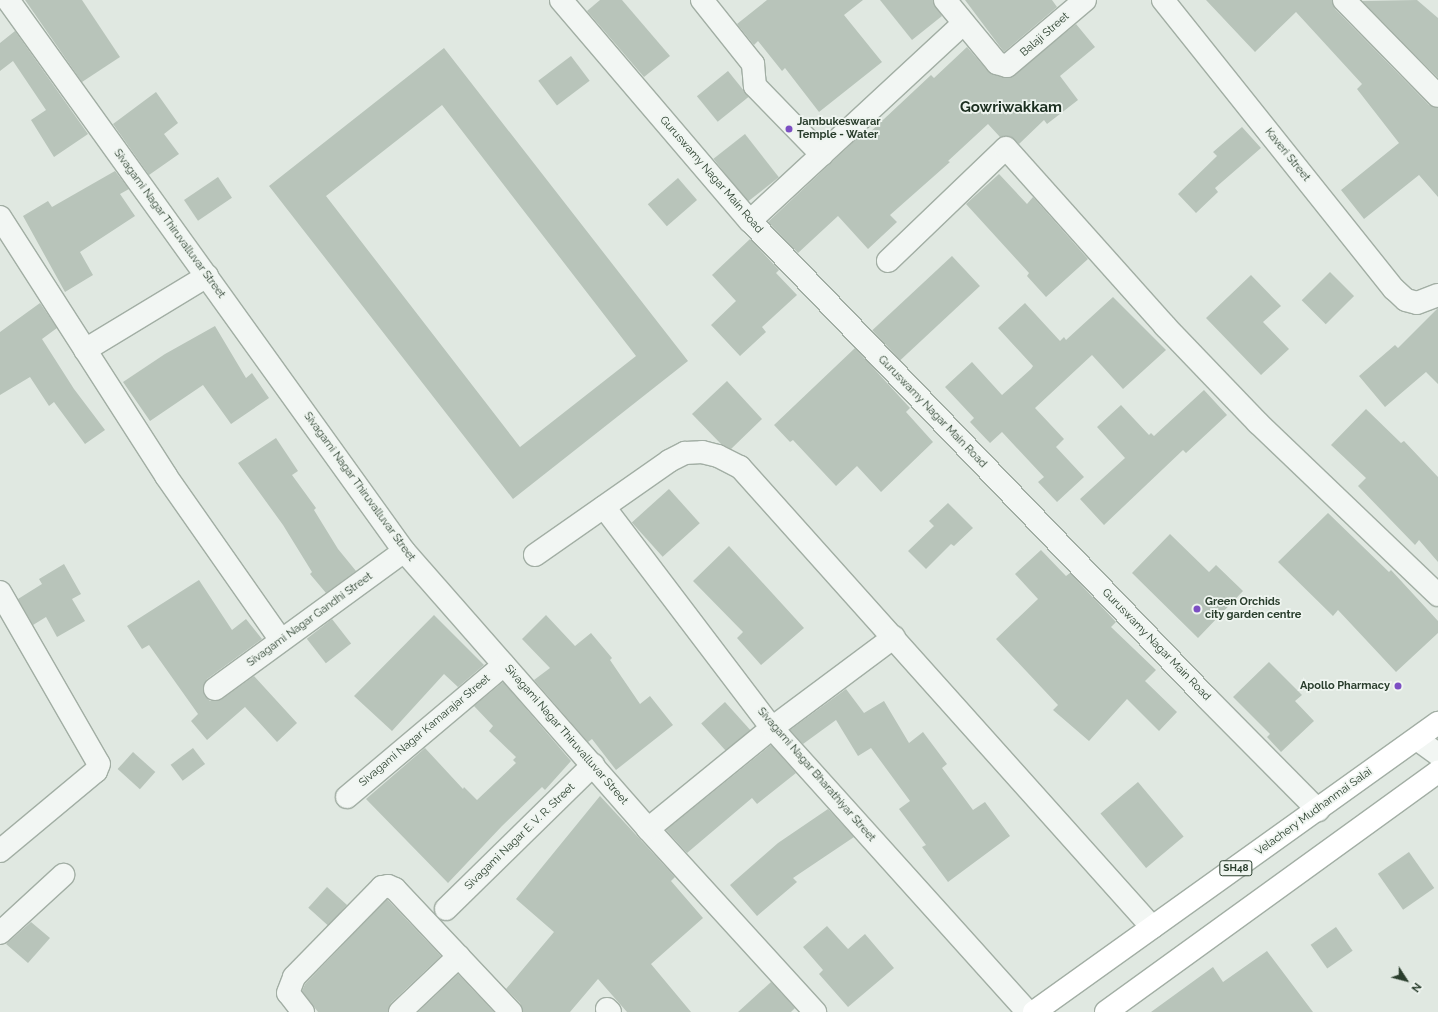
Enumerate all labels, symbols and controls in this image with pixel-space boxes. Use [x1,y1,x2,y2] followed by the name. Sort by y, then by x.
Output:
[1018,10,1072,60] street label: Balaji Street
[960,99,1062,117] district label: Gowriwakkam
[656,114,766,236] street label: Guruswamy Nagar Main Road
[797,116,881,142] place label: Jambukeswarar Temple - Water
[784,124,794,134] marker: Jambukeswarar Temple - Water
[1262,126,1312,184] street label: Kaveri Street
[110,147,228,301] street label: Sivagami Nagar Thiruvalluvar Street
[875,353,989,471] street label: Guruswamy Nagar Main Road
[300,410,418,564] street label: Sivagami Nagar Thiruvalluvar Street
[245,570,375,670] street label: Sivagami Nagar Gandhi Street
[1099,586,1213,704] street label: Guruswamy Nagar Main Road
[1205,596,1302,622] place label: Green Orchids city garden centre
[1192,604,1202,614] marker: Green Orchids city garden centre
[501,662,631,808] street label: Sivagami Nagar Thiruvalluvar Street
[357,672,493,790] street label: Sivagami Nagar Kamarajar Street
[1300,679,1390,693] place label: Apollo Pharmacy
[1393,681,1403,691] marker: Apollo Pharmacy
[754,705,878,845] street label: Sivagami Nagar Bharathiyar Street
[1253,765,1375,859] street label: Velachery Mudhanmai Salai
[462,781,578,893] street label: Sivagami Nagar E. V. R. Street
[1219,860,1253,876] road number: SH48
[1386,960,1426,1000] north arrow
[1408,980,1424,995] text: N

